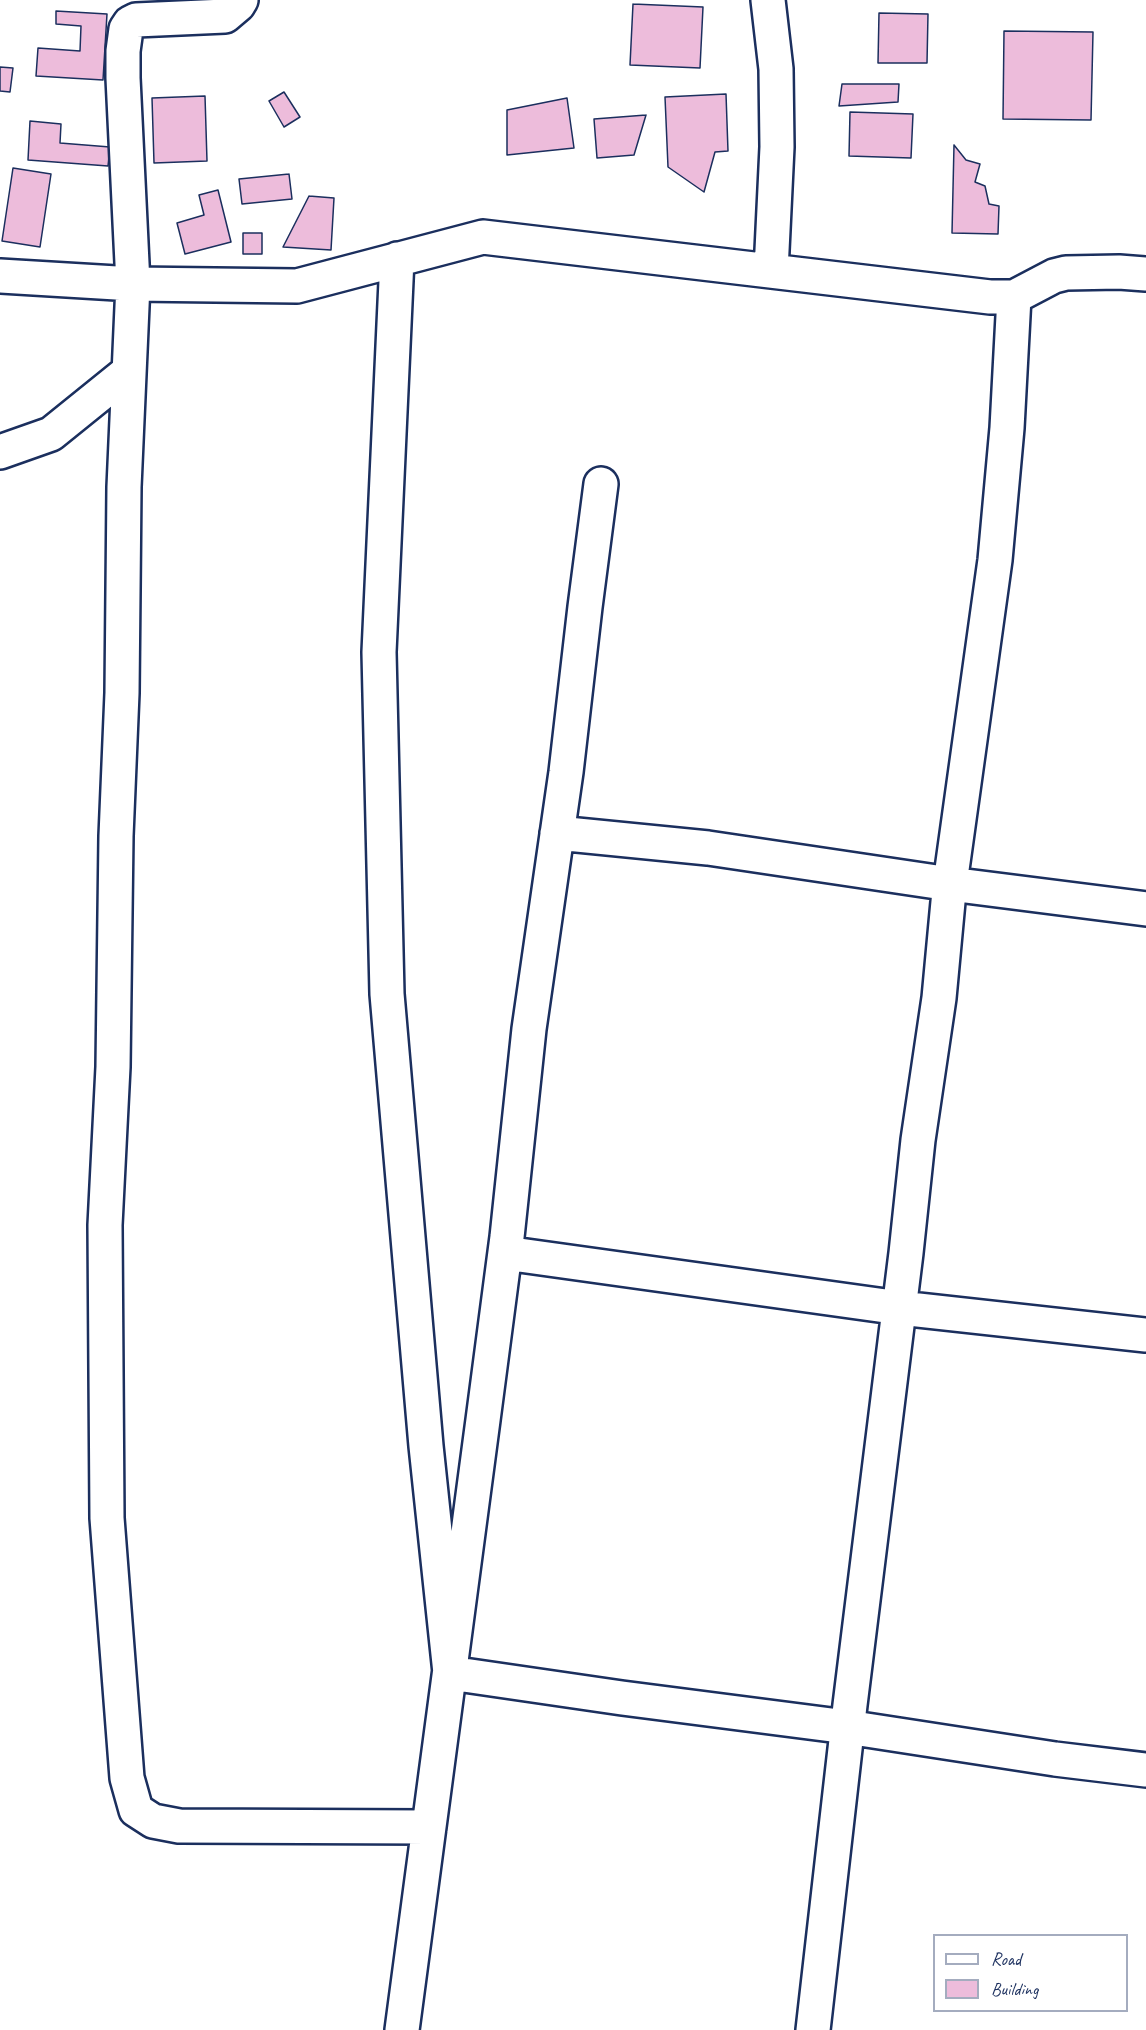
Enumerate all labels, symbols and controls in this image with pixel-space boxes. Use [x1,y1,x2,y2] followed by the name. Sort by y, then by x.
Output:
[933,1934,1128,2012] legend
[991,1948,1021,1970] text: Road
[991,1978,1038,2000] text: Building

